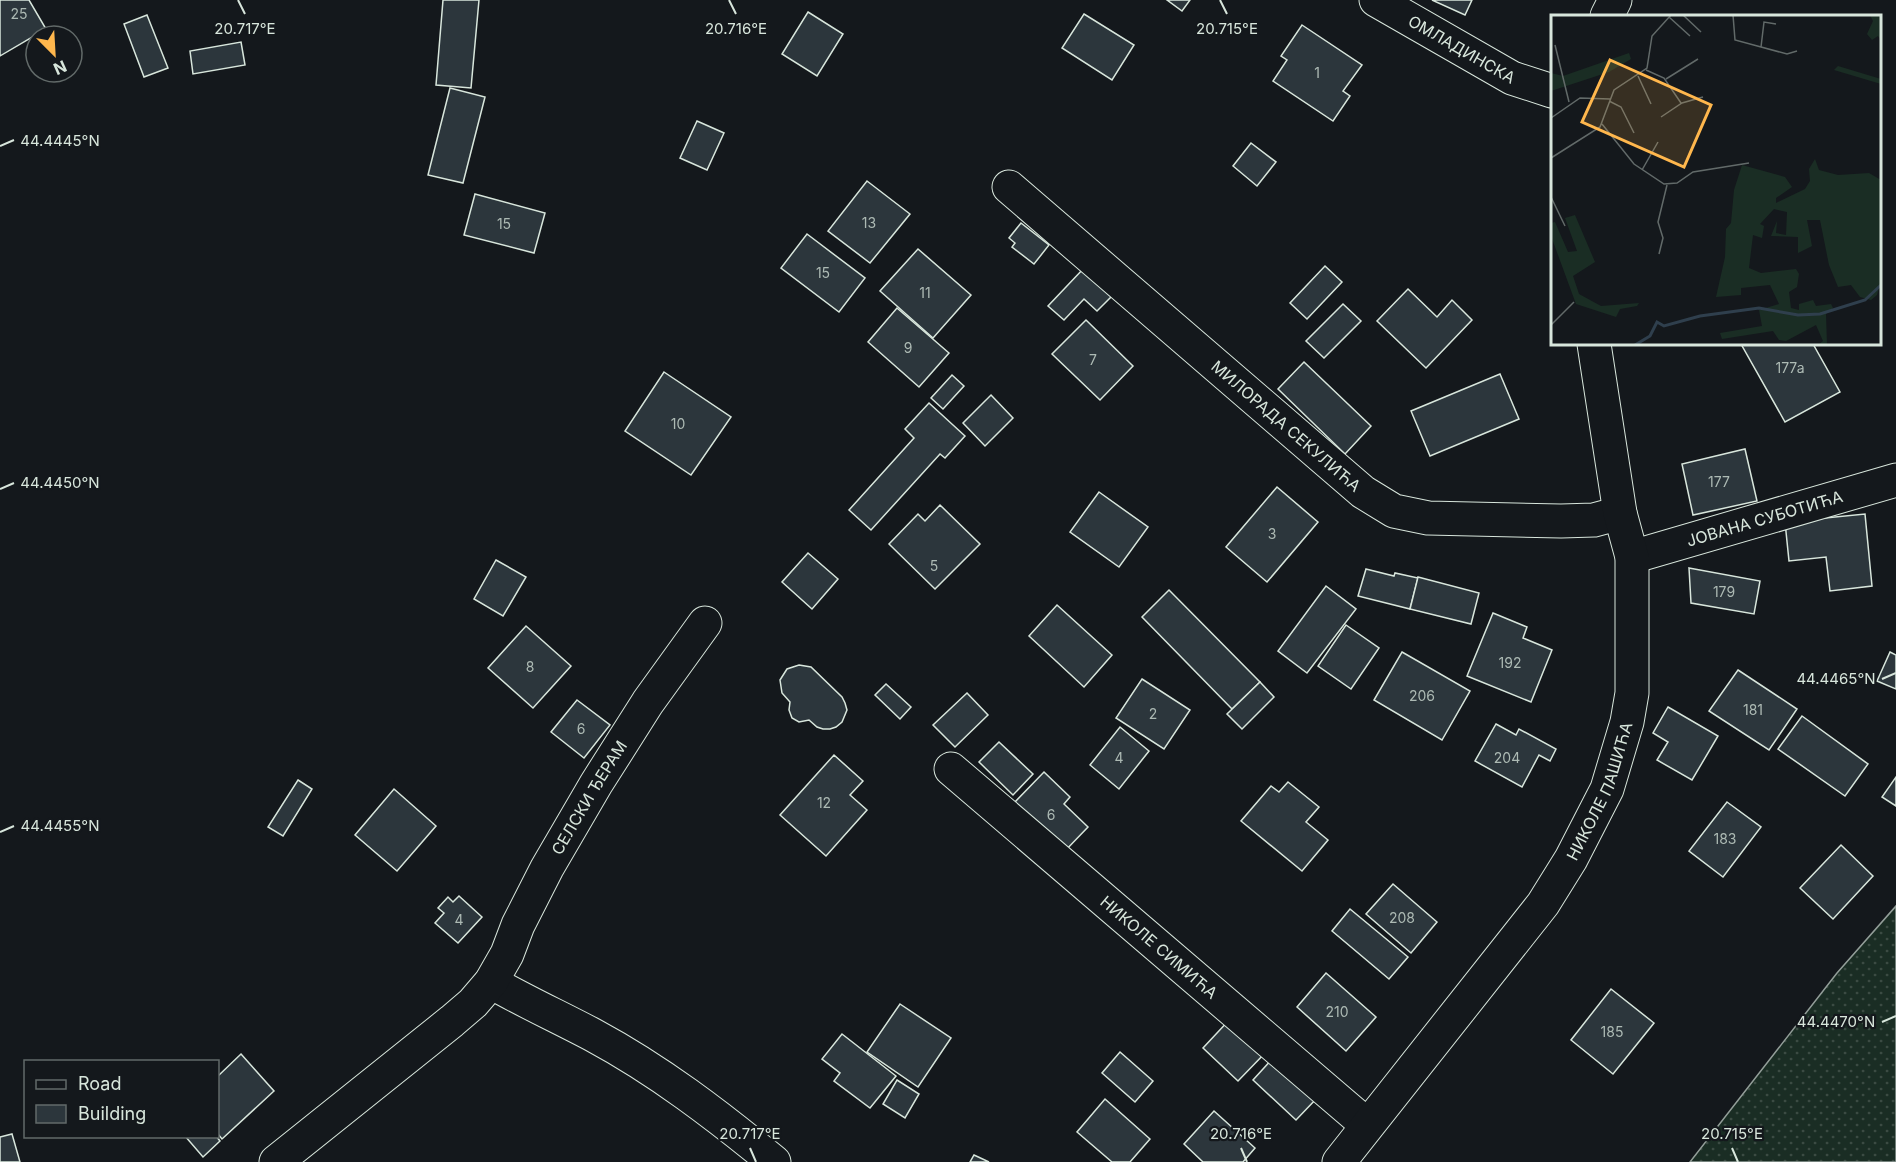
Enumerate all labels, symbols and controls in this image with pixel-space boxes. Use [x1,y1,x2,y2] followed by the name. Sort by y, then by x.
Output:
[10,5,28,22] house number: 25
[1405,11,1519,88] street label: ОМЛАДИНСКА
[1551,15,1881,345] inset map
[214,19,276,38] text: 20.717°E
[705,19,767,38] text: 20.716°E
[1196,19,1258,38] text: 20.715°E
[24,24,84,84] north arrow
[50,56,70,79] text: N
[1314,64,1320,81] house number: 1
[20,131,100,150] text: 44.4445°N
[862,214,876,231] house number: 13
[497,215,511,232] house number: 15
[816,264,830,281] house number: 15
[919,284,931,301] house number: 11
[904,339,912,356] house number: 9
[1089,351,1097,368] house number: 7
[1207,356,1365,496] street label: МИЛОРАДА СЕКУЛИЋА
[1775,359,1805,376] house number: 177a
[671,415,685,432] house number: 10
[20,473,100,492] text: 44.4450°N
[1708,473,1730,490] house number: 177
[1684,486,1845,551] street label: ЈОВАНА СУБОТИЋА
[1268,525,1276,542] house number: 3
[930,557,938,574] house number: 5
[1713,583,1735,600] house number: 179
[1499,654,1521,671] house number: 192
[526,658,534,675] house number: 8
[1796,669,1876,688] text: 44.4465°N
[1409,687,1435,704] house number: 206
[1743,701,1763,718] house number: 181
[1149,705,1157,722] house number: 2
[577,720,585,737] house number: 6
[1562,720,1636,864] street label: НИКОЛЕ ПАШИЋА
[547,737,631,858] street label: СЕЛСКИ ЂЕРАМ
[1114,749,1124,766] house number: 4
[1494,749,1520,766] house number: 204
[817,794,831,811] house number: 12
[1047,806,1055,823] house number: 6
[21,816,99,835] text: 44.4455°N
[1713,830,1737,847] house number: 183
[1096,891,1222,1003] street label: НИКОЛЕ СИМИЋА
[1389,909,1415,926] house number: 208
[454,911,464,928] house number: 4
[1325,1003,1349,1020] house number: 210
[1797,1012,1875,1031] text: 44.4470°N
[1601,1023,1623,1040] house number: 185
[24,1060,219,1138] legend
[78,1073,121,1094] text: Road
[78,1103,146,1124] text: Building
[719,1124,781,1143] text: 20.717°E
[1210,1124,1272,1143] text: 20.716°E
[1701,1124,1763,1143] text: 20.715°E

